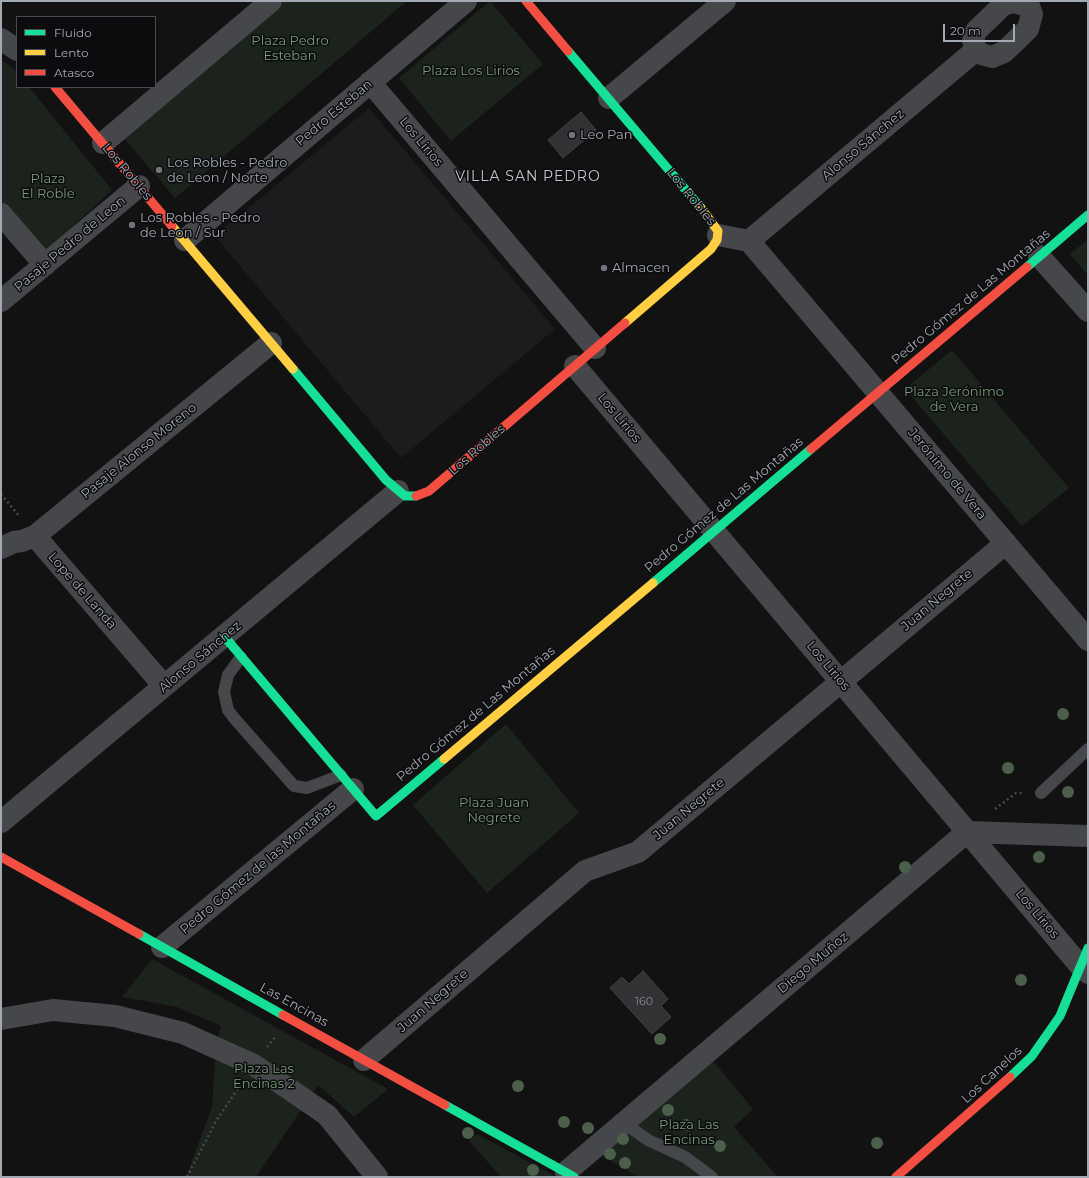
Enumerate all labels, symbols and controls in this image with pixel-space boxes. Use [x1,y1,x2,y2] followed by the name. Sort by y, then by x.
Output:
[16,16,156,88] legend
[945,16,1017,42] scale bar
[950,23,981,38] text: 20 m
[54,25,92,40] text: Fluido
[251,33,329,64] park label: Plaza Pedro Esteban
[54,45,89,60] text: Lento
[422,63,520,79] park label: Plaza Los Lirios
[54,65,94,80] text: Atasco
[292,76,376,150] street label: Pedro Esteban
[819,106,907,184] street label: Alonso Sánchez
[396,114,446,170] street label: Los Lirios
[580,127,633,143] place label: Leo Pan
[567,130,577,140] marker: Leo Pan
[99,140,155,204] street label: Los Robles
[167,155,287,186] place label: Los Robles - Pedro de Leon / Norte
[154,165,164,175] marker: Los Robles - Pedro de Leon / Norte
[663,165,719,229] street label: Los Robles
[455,169,601,185] district label: VILLA SAN PEDRO
[21,171,75,202] park label: Plaza El Roble
[11,193,129,295] street label: Pasaje Pedro de Leon
[140,210,260,241] place label: Los Robles - Pedro de Leon / Sur
[127,220,137,230] marker: Los Robles - Pedro de Leon / Sur
[889,226,1053,368] street label: Pedro Gómez de Las Montañas
[612,260,670,276] place label: Almacen
[599,263,609,273] marker: Almacen
[904,384,1004,415] park label: Plaza Jerónimo de Vera
[594,390,644,446] street label: Los Lirios
[78,400,200,502] street label: Pasaje Alonso Moreno
[446,421,508,479] street label: Los Robles
[904,425,990,523] street label: Jerónimo de Vera
[642,434,806,576] street label: Pedro Gómez de Las Montañas
[44,549,120,633] street label: Lope de Landa
[898,566,976,634] street label: Juan Negrete
[156,618,244,696] street label: Alonso Sánchez
[803,638,853,694] street label: Los Lirios
[394,643,558,785] street label: Pedro Gómez de Las Montañas
[650,775,728,843] street label: Juan Negrete
[459,795,529,826] park label: Plaza Juan Negrete
[177,798,339,938] street label: Pedro Gómez de las Montañas
[1012,886,1062,942] street label: Los Lirios
[775,929,851,997] street label: Diego Muñoz
[395,966,471,1036] street label: Juan Negrete
[257,980,331,1030] street label: Las Encinas
[635,995,653,1009] house number: 160
[959,1043,1025,1107] street label: Los Canelos
[233,1061,295,1092] park label: Plaza Las Encinas 2
[659,1117,719,1148] park label: Plaza Las Encinas

